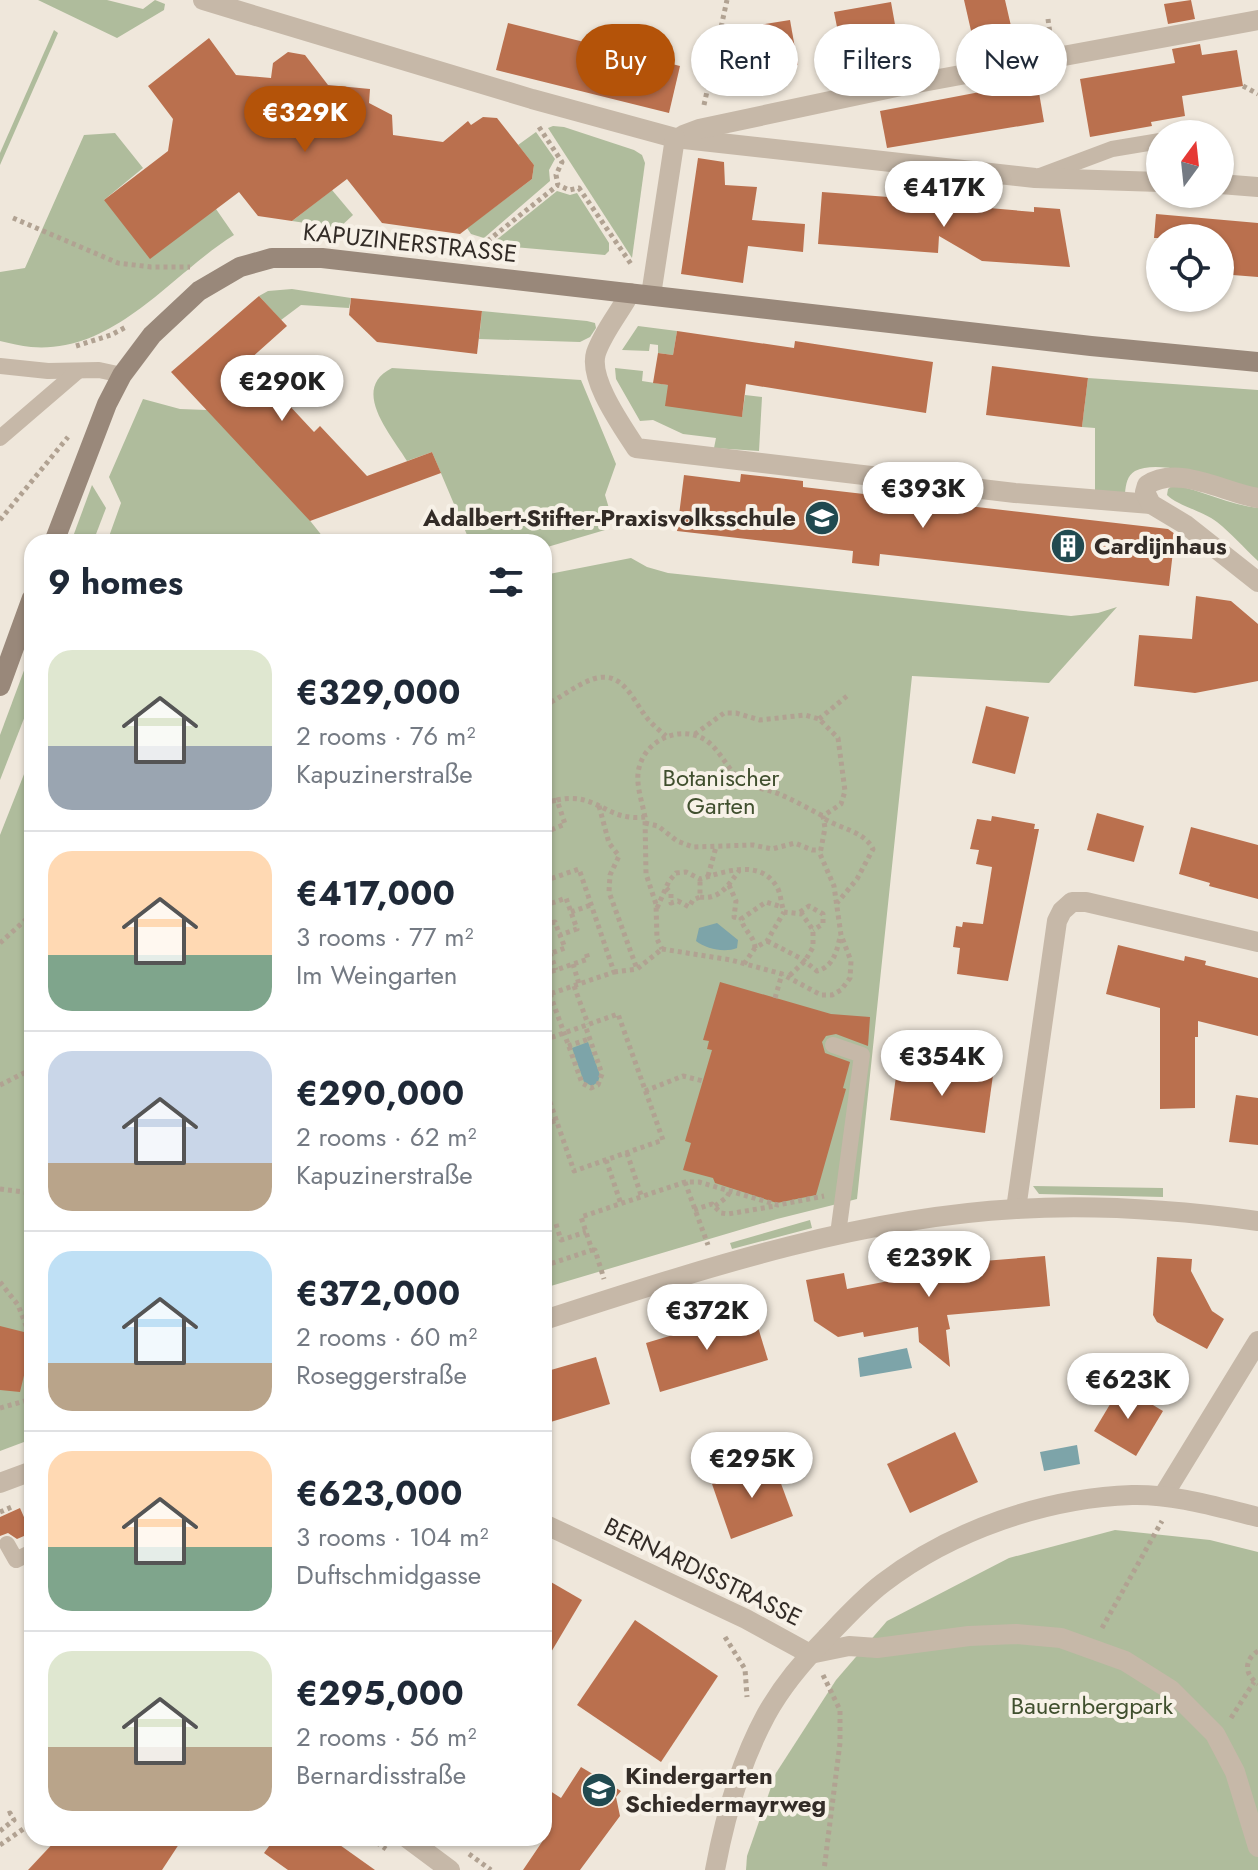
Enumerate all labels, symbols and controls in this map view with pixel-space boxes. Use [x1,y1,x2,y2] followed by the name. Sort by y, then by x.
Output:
[576,24,675,96] chip: Buy
[691,24,798,96] chip: Rent
[814,24,940,96] chip: Filters
[956,24,1067,96] chip: New
[249,86,361,154] pin: €329K
[262,93,348,131] text: €329K
[1146,120,1234,208] north arrow
[1146,120,1234,312] map controls
[888,161,1000,229] pin: €417K
[903,168,985,206] text: €417K
[301,214,519,271] street label: KAPUZINERSTRASSE
[1146,224,1234,312] button: locate
[226,355,338,423] pin: €290K
[239,362,325,400] text: €290K
[867,462,979,530] pin: €393K
[881,469,965,507] text: €393K
[803,499,841,537] school or university icon: Adalbert-Stifter-Praxisvolksschule
[422,500,796,535] place label: Adalbert-Stifter-Praxisvolksschule
[1049,527,1087,565] building icon: Cardijnhaus
[1094,528,1227,563] place label: Cardijnhaus
[48,558,183,607] text: 9 homes
[484,560,528,604] icon: filters
[296,668,461,717] text: €329,000
[112,682,208,778] icon: home
[296,717,475,755] text: 2 rooms · 76 m²
[296,755,473,793] text: Kapuzinerstraße
[663,760,780,823] park label: Botanischer Garten
[296,869,455,918] text: €417,000
[112,883,208,979] icon: home
[296,918,473,956] text: 3 rooms · 77 m²
[296,956,457,994] text: Im Weingarten
[886,1030,998,1098] pin: €354K
[899,1037,985,1075] text: €354K
[296,1069,464,1118] text: €290,000
[112,1083,208,1179] icon: home
[296,1118,477,1156] text: 2 rooms · 62 m²
[296,1156,473,1194] text: Kapuzinerstraße
[873,1231,985,1299] pin: €239K
[886,1238,972,1276] text: €239K
[296,1269,460,1318] text: €372,000
[112,1283,208,1379] icon: home
[651,1284,763,1352] pin: €372K
[665,1291,749,1329] text: €372K
[296,1318,477,1356] text: 2 rooms · 60 m²
[1072,1353,1184,1421] pin: €623K
[296,1356,467,1394] text: Roseggerstraße
[1085,1360,1171,1398] text: €623K
[696,1432,808,1500] pin: €295K
[709,1439,795,1477] text: €295K
[296,1469,462,1518] text: €623,000
[112,1483,208,1579] icon: home
[598,1508,808,1635] street label: BERNARDISSTRASSE
[296,1518,489,1556] text: 3 rooms · 104 m²
[296,1556,481,1594] text: Duftschmidgasse
[296,1669,464,1718] text: €295,000
[112,1683,208,1779] icon: home
[1011,1688,1174,1723] park label: Bauernbergpark
[296,1718,476,1756] text: 2 rooms · 56 m²
[296,1756,466,1794] text: Bernardisstraße
[625,1758,826,1821] place label: Kindergarten Schiedermayrweg
[580,1771,618,1809] school or university icon: Kindergarten Schiedermayrweg

